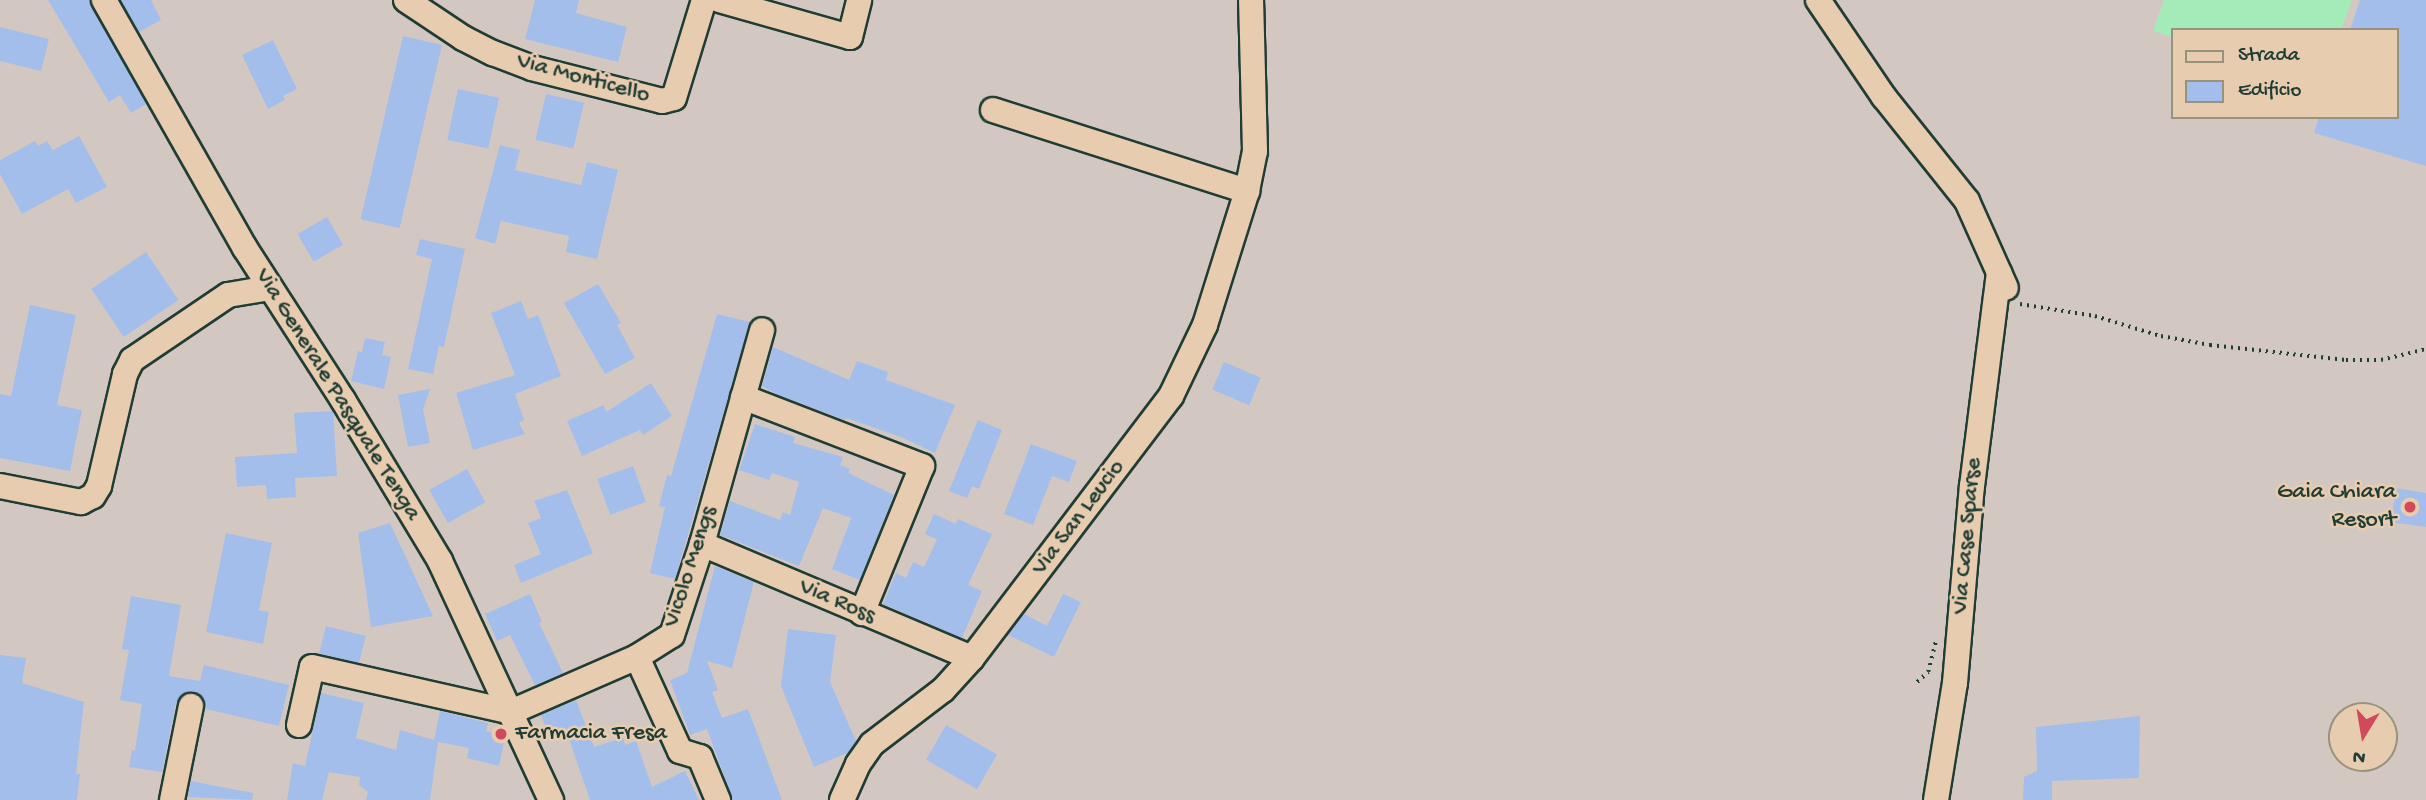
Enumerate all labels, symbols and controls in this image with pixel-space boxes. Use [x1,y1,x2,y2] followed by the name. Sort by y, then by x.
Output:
[2170,28,2398,119] legend
[2238,44,2299,69] text: Strada
[513,47,653,111] street label: Via Monticello
[2238,79,2302,104] text: Edificio
[247,264,427,526] street label: Via Generale Pasquale Tenga
[1026,454,1132,582] street label: Via San Leucio
[1947,457,1989,615] street label: Via Case Sparse
[2277,479,2396,535] place label: Gaia Chiara Resort
[2402,499,2418,515] marker: Gaia Chiara Resort
[658,503,724,631] street label: Vicolo Mengs
[794,573,880,631] street label: Via Ross
[2328,702,2398,772] north arrow
[515,720,667,748] place label: Farmacia Fresa
[493,726,509,742] marker: Farmacia Fresa
[2351,744,2368,769] text: N

